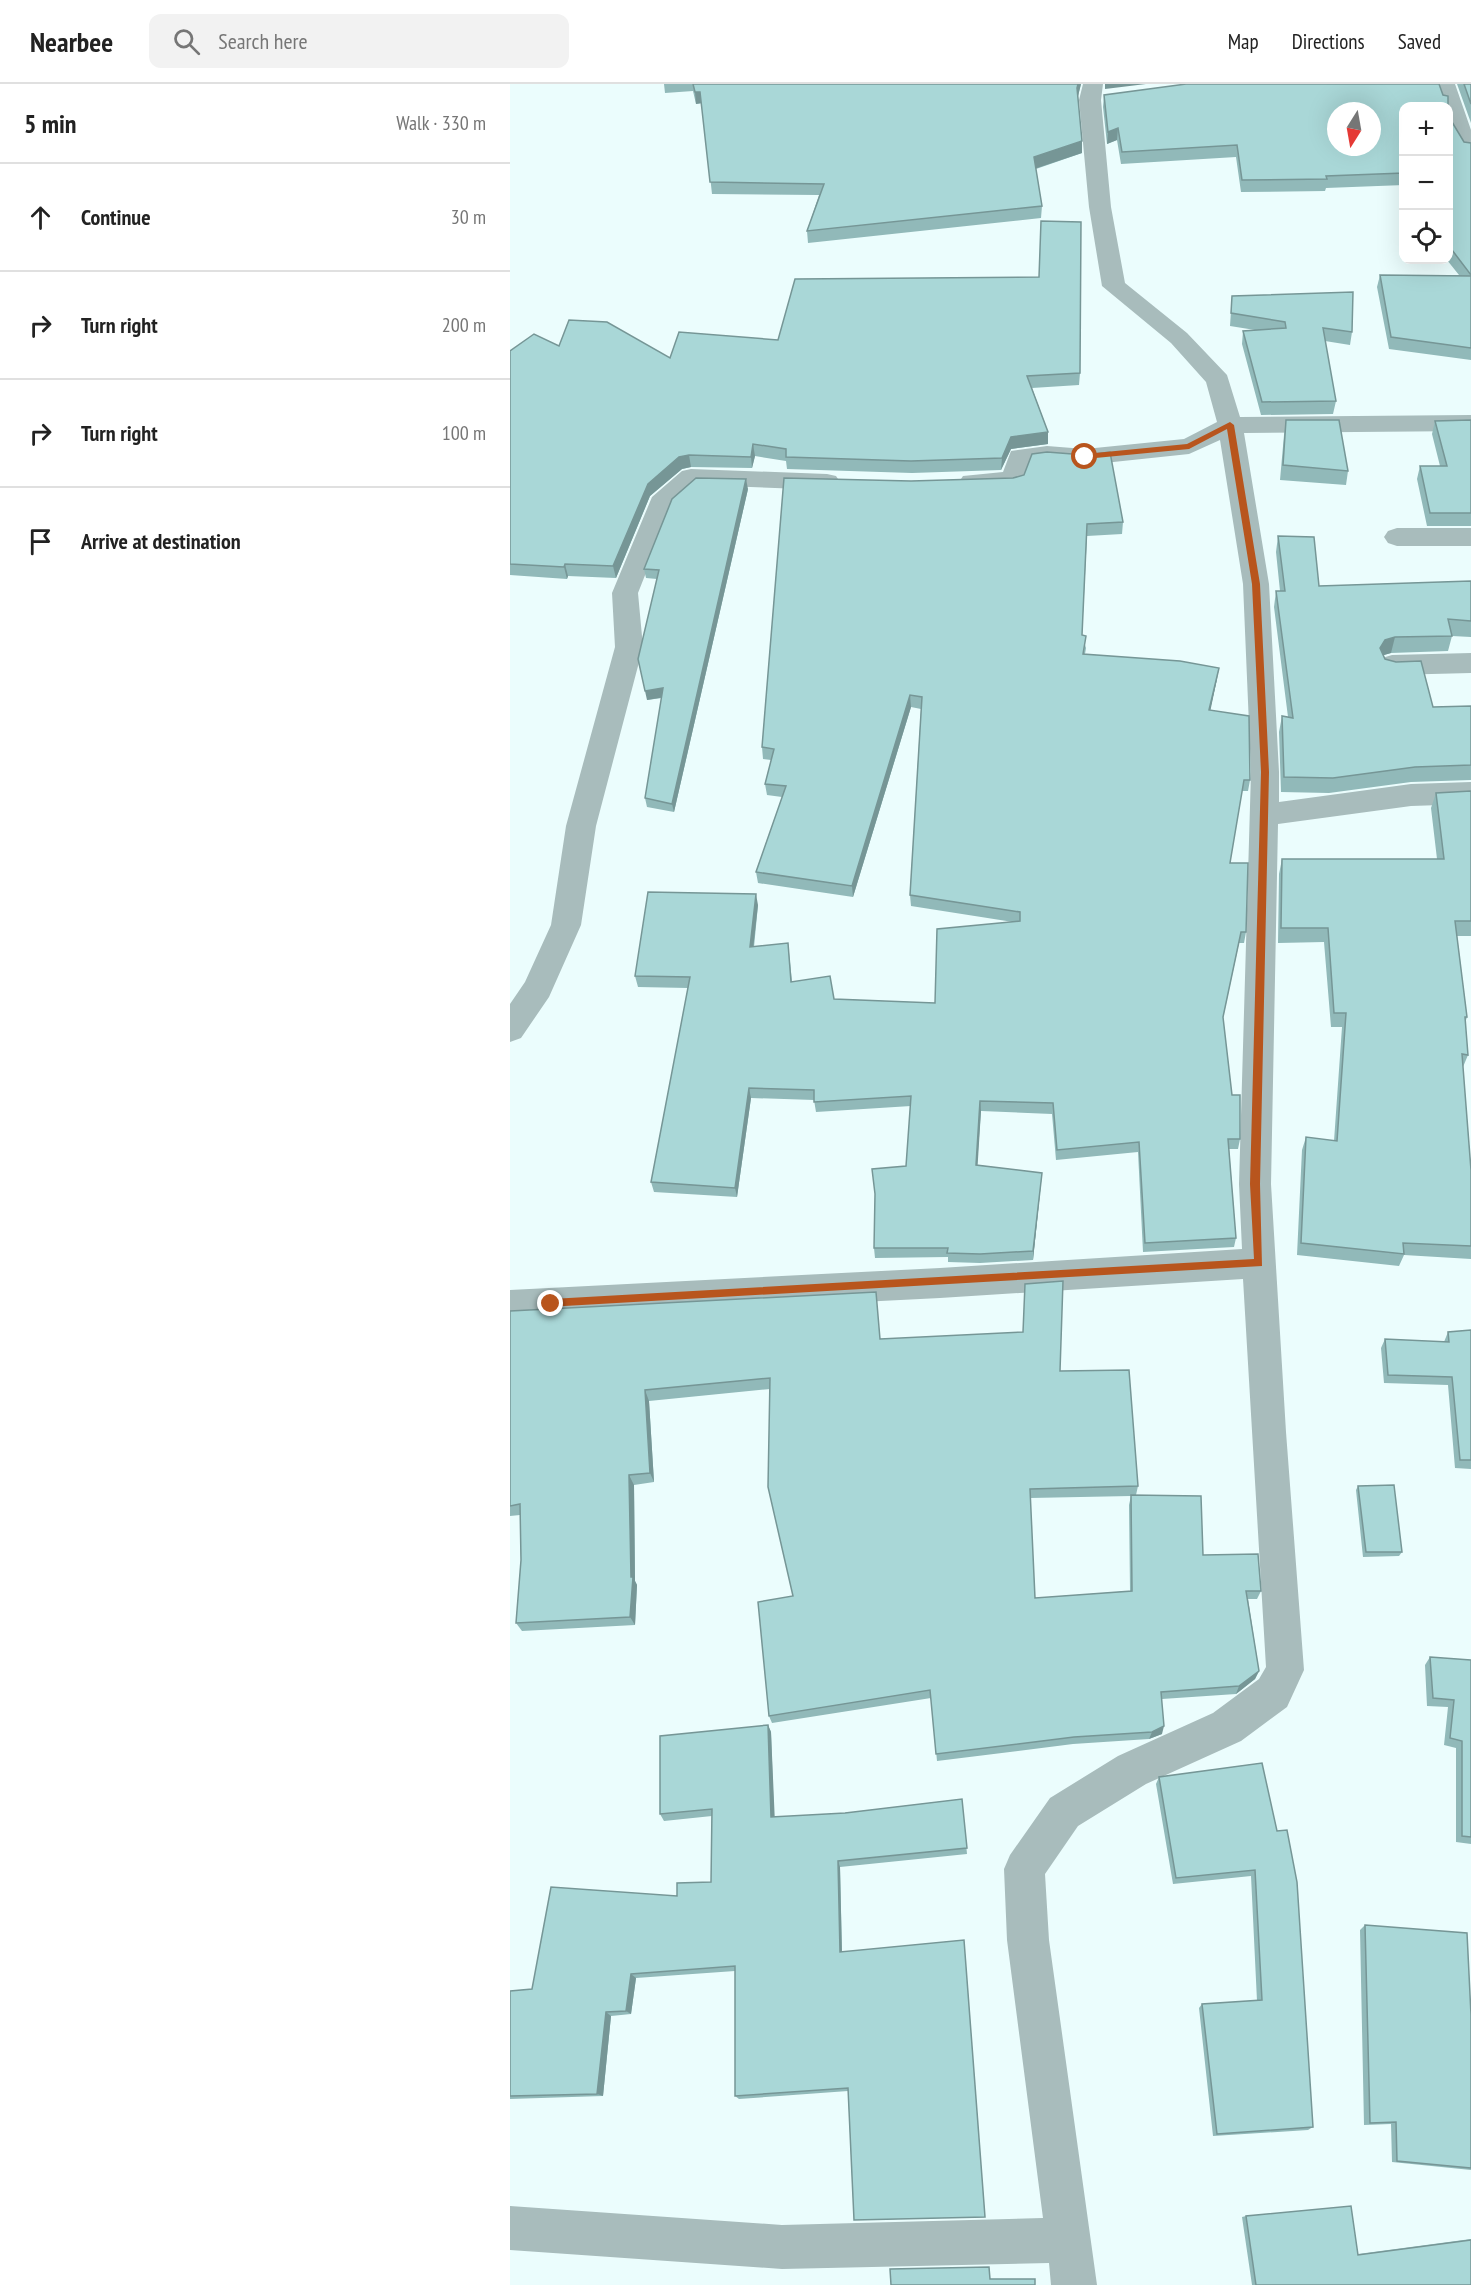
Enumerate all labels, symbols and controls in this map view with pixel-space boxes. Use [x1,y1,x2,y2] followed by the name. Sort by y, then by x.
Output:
[149,14,569,68] search box
[30,23,113,60] text: Nearbee
[170,25,203,58] icon: search
[218,27,308,55] text: Search here
[1228,28,1259,55] text: Map
[1292,28,1365,55] text: Directions
[1398,28,1441,55] text: Saved
[1327,102,1381,156] north arrow
[1399,102,1453,264] map controls
[1399,102,1453,156] button: +
[24,107,77,140] text: 5 min
[396,110,486,136] text: Walk · 330 m
[1399,156,1453,210] button: −
[24,201,57,234] icon: ahead
[81,203,151,231] text: Continue
[451,204,486,230] text: 30 m
[1399,210,1453,264] button: locate
[24,309,57,342] icon: right
[81,311,158,339] text: Turn right
[442,312,486,338] text: 200 m
[24,417,57,450] icon: right
[81,419,158,447] text: Turn right
[442,420,486,446] text: 100 m
[1071,443,1097,469] route start
[24,525,57,558] icon: arrive
[81,527,241,555] text: Arrive at destination
[537,1290,563,1316] route end

